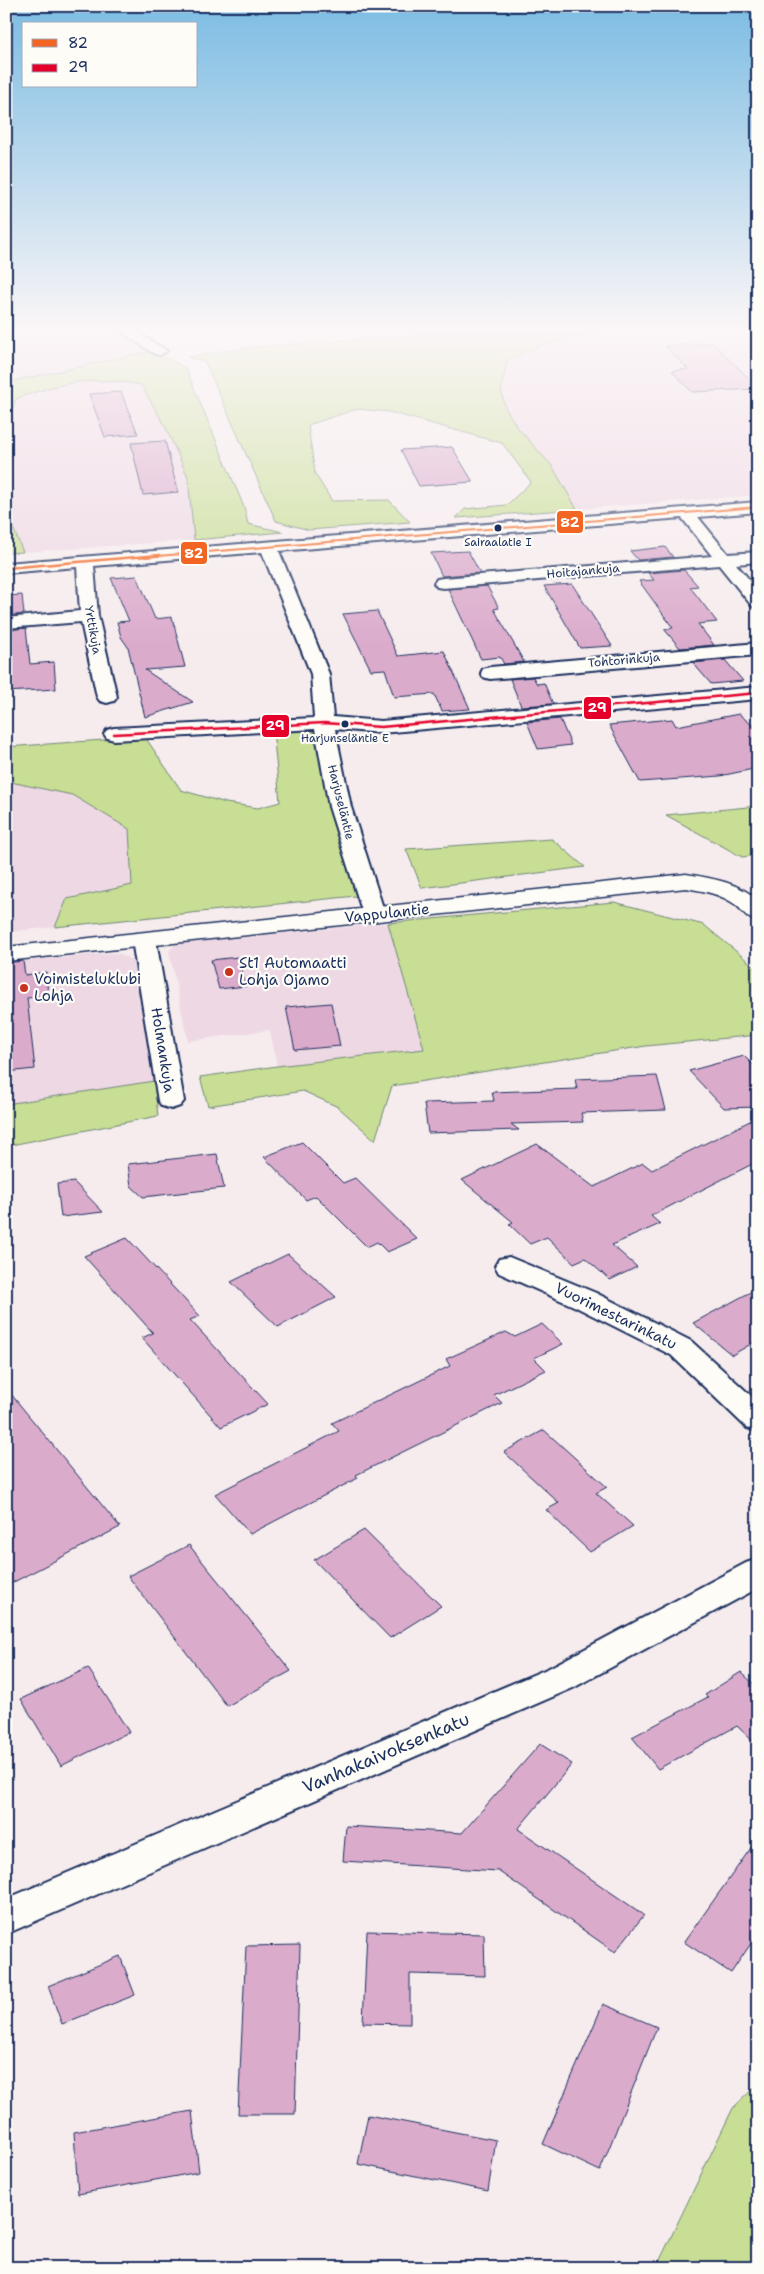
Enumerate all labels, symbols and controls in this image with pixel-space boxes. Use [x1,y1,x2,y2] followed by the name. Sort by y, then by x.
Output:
[22,22,198,88] legend
[68,33,88,53] text: 82
[68,57,88,77] text: 29
[556,510,584,534] line badge: 82
[560,513,580,531] text: 82
[493,523,503,533] marker: Sairaalatie I
[464,535,532,550] place label: Sairaalatie I
[180,541,208,565] line badge: 82
[184,544,204,562] text: 82
[546,560,621,582] street label: Hoitajankuja
[81,604,105,656] street label: Yrttikuja
[587,649,661,671] street label: Tohtorinkuja
[583,696,612,720] line badge: 29
[587,698,607,716] text: 29
[261,714,290,738] line badge: 29
[265,716,285,734] text: 29
[340,719,350,729] marker: Harjunseläntie E
[301,731,389,746] place label: Harjunseläntie E
[324,763,358,841] street label: Harjuseläntie
[343,899,431,927] street label: Vappulantie
[239,953,347,990] place label: St1 Automaatti Lohja Ojamo
[223,966,235,978] marker: St1 Automaatti Lohja Ojamo
[34,969,141,1006] place label: Voimisteluklubi Lohja
[18,982,30,994] marker: Voimisteluklubi Lohja
[146,1006,180,1095] street label: Holmankuja
[552,1278,680,1354] street label: Vuorimestarinkatu
[299,1707,473,1799] street label: Vanhakaivoksenkatu

